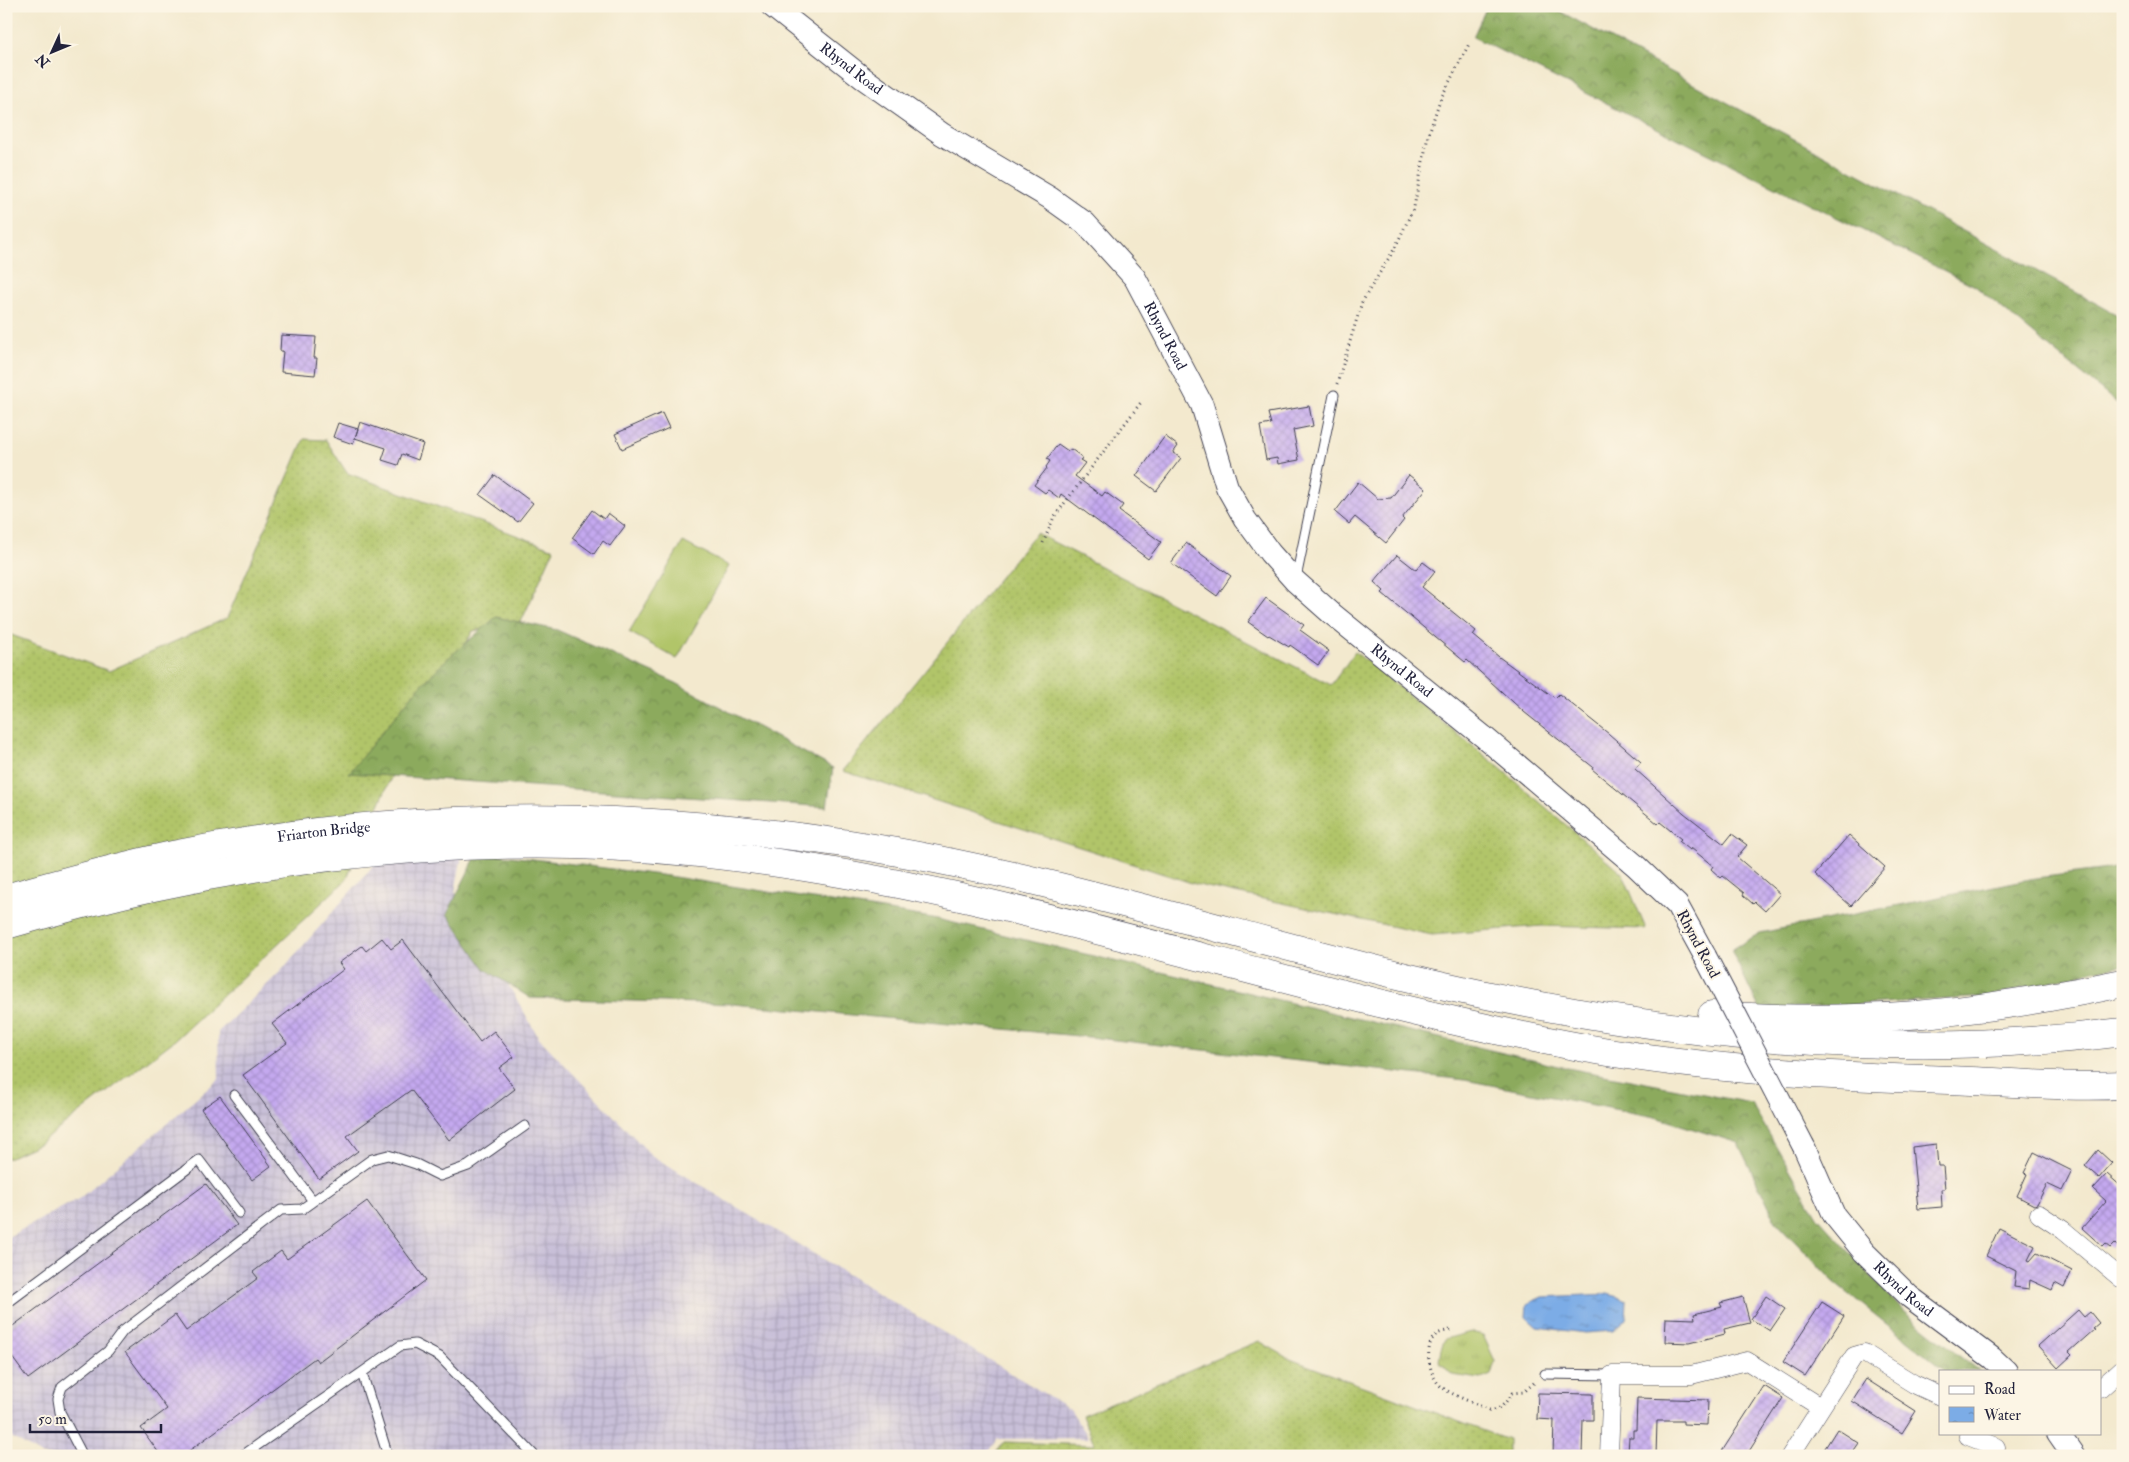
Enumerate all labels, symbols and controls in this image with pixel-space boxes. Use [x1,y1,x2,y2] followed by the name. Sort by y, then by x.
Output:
[28,28,78,78] north arrow
[816,38,887,99] street label: Rhynd Road
[32,50,54,72] text: N
[1140,298,1192,374] street label: Rhynd Road
[1367,640,1437,702] street label: Rhynd Road
[276,817,371,846] street label: Friarton Bridge
[1672,907,1724,982] street label: Rhynd Road
[1869,1257,1938,1321] street label: Rhynd Road
[1939,1370,2102,1434] legend
[1984,1380,2016,1399] text: Road
[30,1402,161,1434] scale bar
[1983,1406,2021,1425] text: Water
[38,1410,67,1429] text: 50 m

